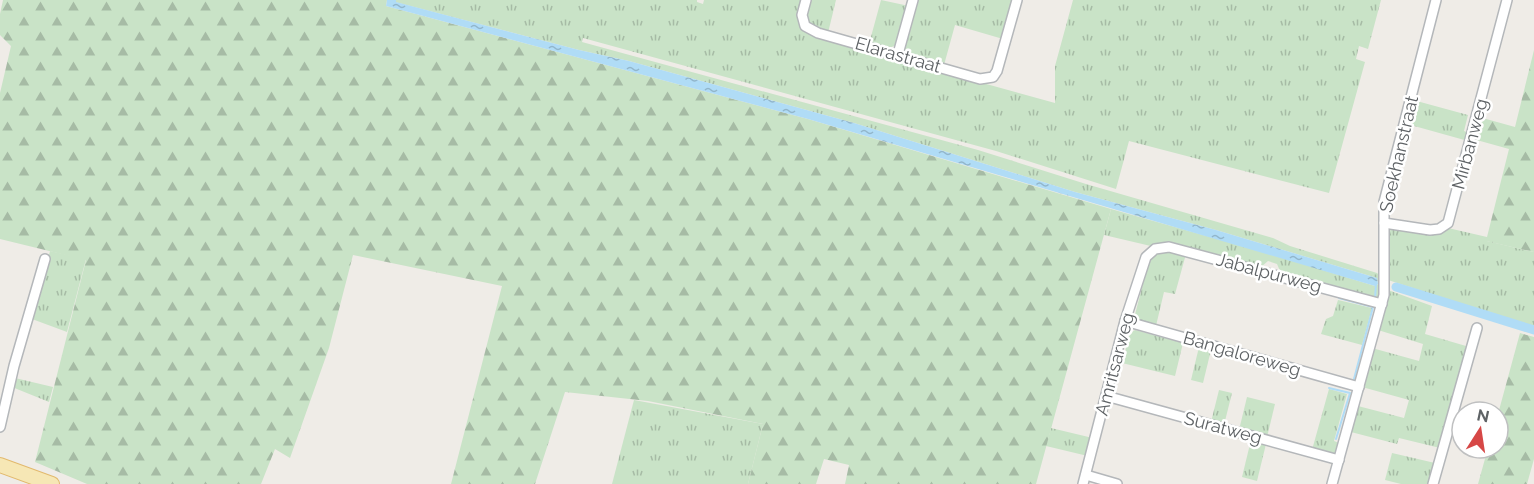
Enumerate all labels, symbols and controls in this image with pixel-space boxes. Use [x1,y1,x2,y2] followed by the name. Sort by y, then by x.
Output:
[853,32,943,77] street label: Elarastraat
[1375,93,1422,214] street label: Soekhanstraat
[1447,96,1492,192] street label: Mirbanweg
[1214,248,1324,297] street label: Jabalpurweg
[1091,310,1138,418] street label: Amritsarweg
[1181,327,1303,380] street label: Bangaloreweg
[1450,400,1510,460] north arrow
[1475,405,1491,426] text: N
[1182,407,1264,448] street label: Suratweg

